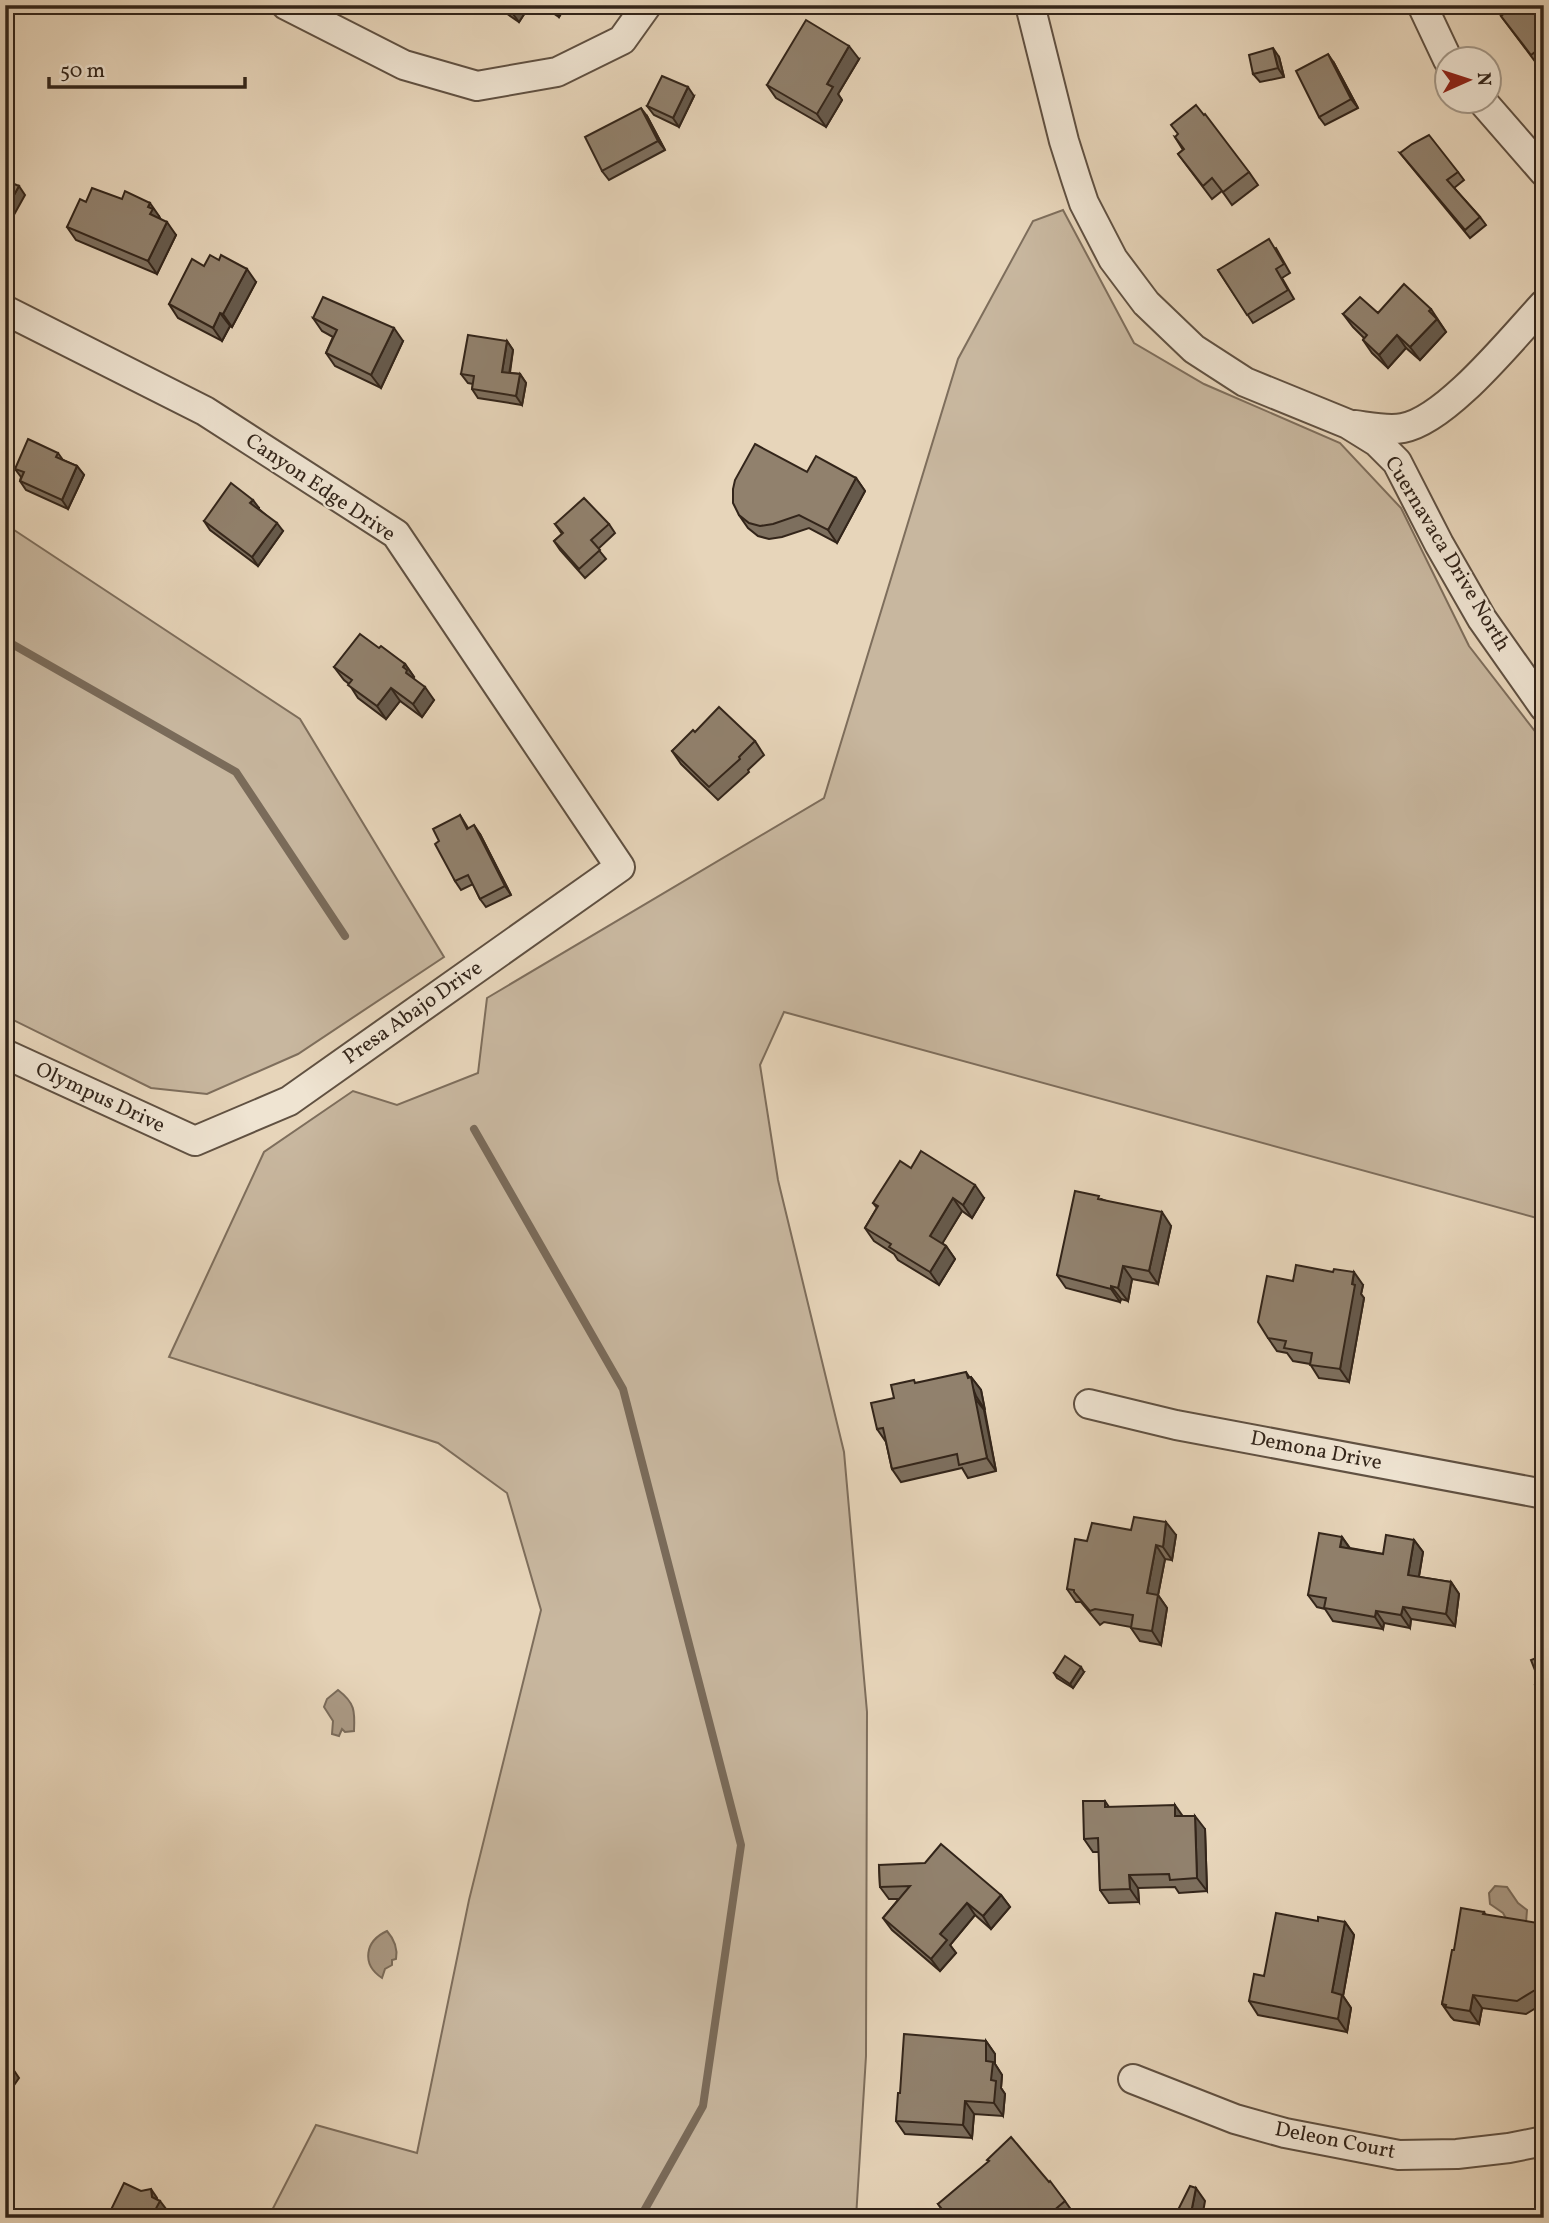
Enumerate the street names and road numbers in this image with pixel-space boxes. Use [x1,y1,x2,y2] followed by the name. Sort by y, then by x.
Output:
[239,427,401,549] street label: Canyon Edge Drive
[1377,451,1517,657] street label: Cuernavaca Drive North
[338,954,488,1072] street label: Presa Abajo Drive
[30,1055,170,1141] street label: Olympus Drive
[1248,1424,1384,1478] street label: Demona Drive
[1272,2115,1398,2167] street label: Deleon Court

